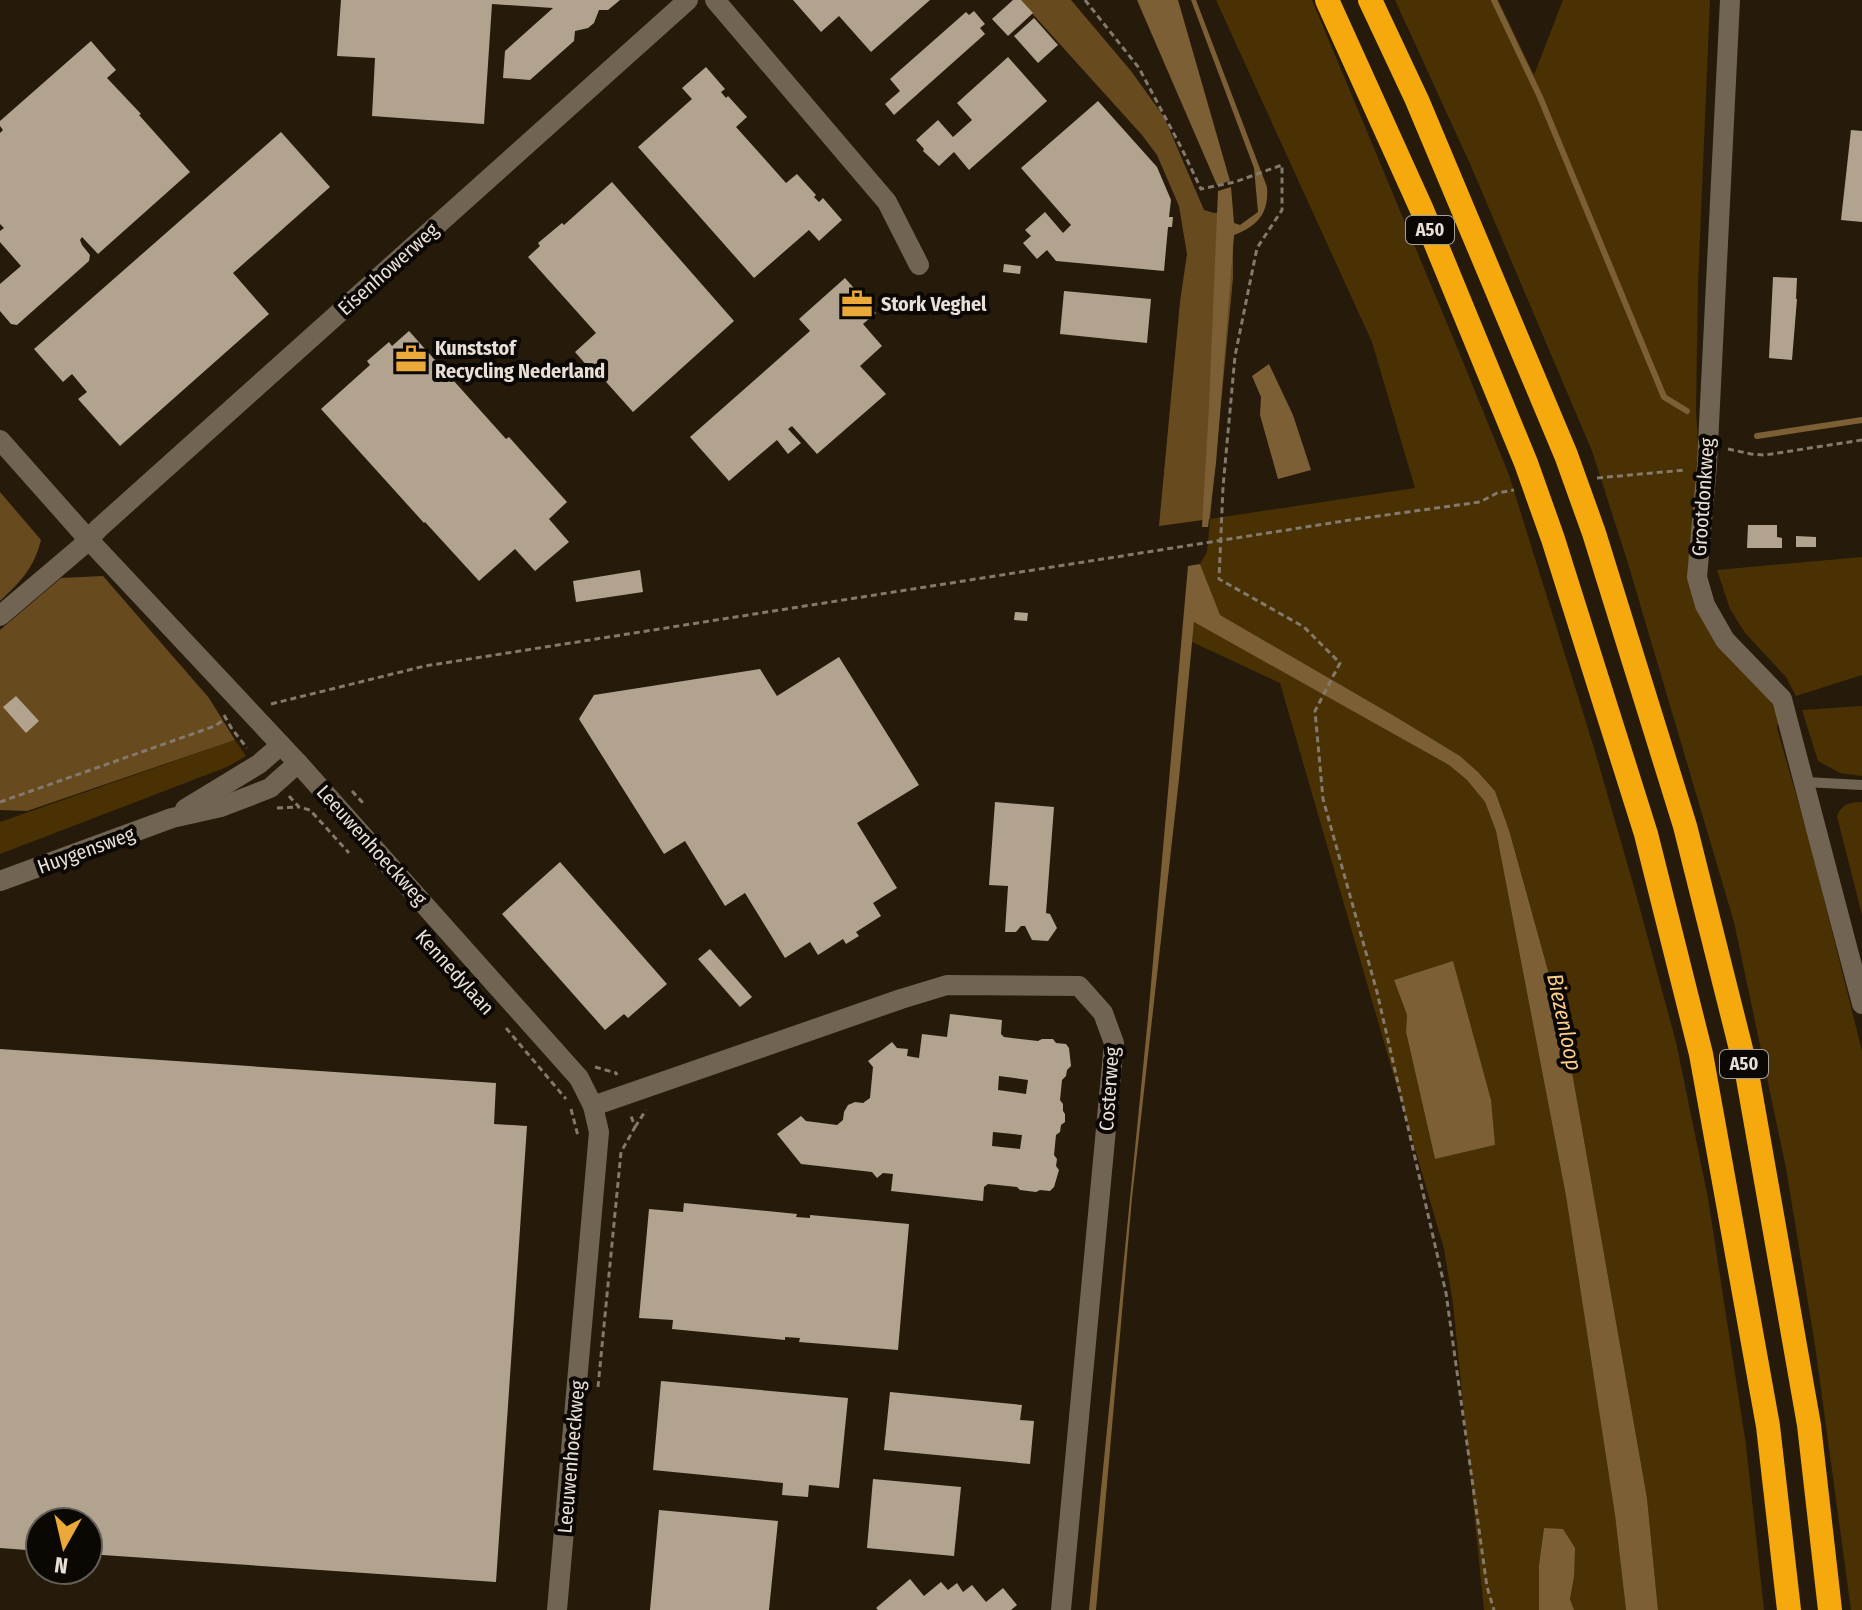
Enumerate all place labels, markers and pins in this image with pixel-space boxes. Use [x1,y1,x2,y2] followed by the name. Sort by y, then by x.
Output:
[840,287,874,321] office icon: Stork Veghel
[881,292,987,316] place label: Stork Veghel
[435,336,605,383] place label: Kunststof Recycling Nederland
[394,342,428,376] office icon: Kunststof Recycling Nederland

